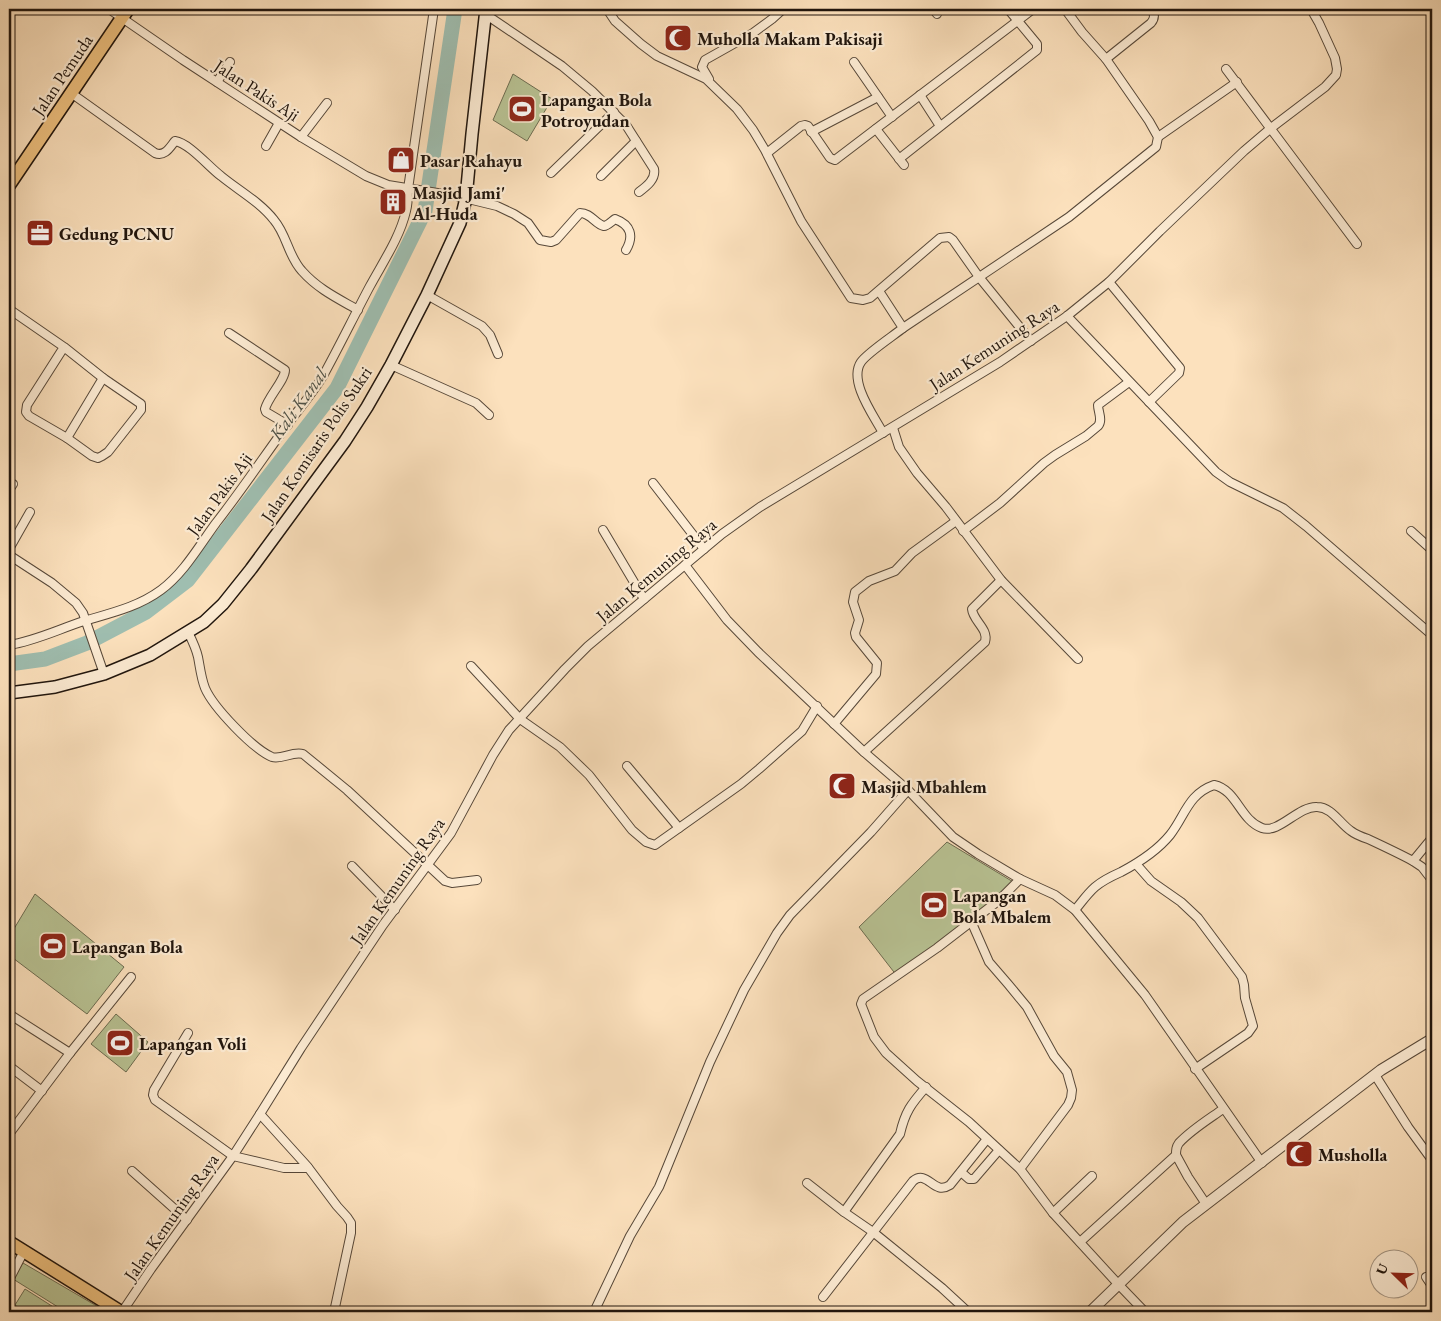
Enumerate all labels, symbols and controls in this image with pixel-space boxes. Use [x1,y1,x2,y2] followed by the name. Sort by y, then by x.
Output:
[663,23,693,53] mosque icon: Muholla Makam Pakisaji
[697,27,883,50] place label: Muholla Makam Pakisaji
[25,29,98,122] street label: Jalan Pemuda
[208,53,305,126] street label: Jalan Pakis Aji
[541,88,652,132] place label: Lapangan Bola Potroyudan
[507,94,537,124] sports icon: Lapangan Bola Potroyudan
[386,145,416,175] shop icon: Pasar Rahayu
[420,149,522,172] place label: Pasar Rahayu
[411,181,505,225] place label: Masjid Jami' Al-Huda
[378,187,408,217] building icon: Masjid Jami' Al-Huda
[25,218,55,248] office icon: Gedung PCNU
[59,222,175,245] place label: Gedung PCNU
[923,294,1064,397] street label: Jalan Kemuning Raya
[254,361,377,528] street label: Jalan Komisaris Polis Sukri
[263,362,333,446] water label: Kali Kanal
[180,447,257,542] street label: Jalan Pakis Aji
[590,512,722,628] street label: Jalan Kemuning Raya
[827,771,857,801] mosque icon: Masjid Mbahlem
[861,775,987,798] place label: Masjid Mbahlem
[343,812,450,951] street label: Jalan Kemuning Raya
[953,884,1052,928] place label: Lapangan Bola Mbalem
[919,890,949,920] sports icon: Lapangan Bola Mbalem
[38,931,68,961] sports icon: Lapangan Bola
[72,935,183,958] place label: Lapangan Bola
[105,1028,135,1058] sports icon: Lapangan Voli
[139,1032,247,1055] place label: Lapangan Voli
[1284,1139,1314,1169] mosque icon: Musholla
[1318,1143,1388,1166] place label: Musholla
[117,1148,224,1287] street label: Jalan Kemuning Raya
[1368,1248,1418,1298] north arrow
[1372,1260,1393,1277] text: U

